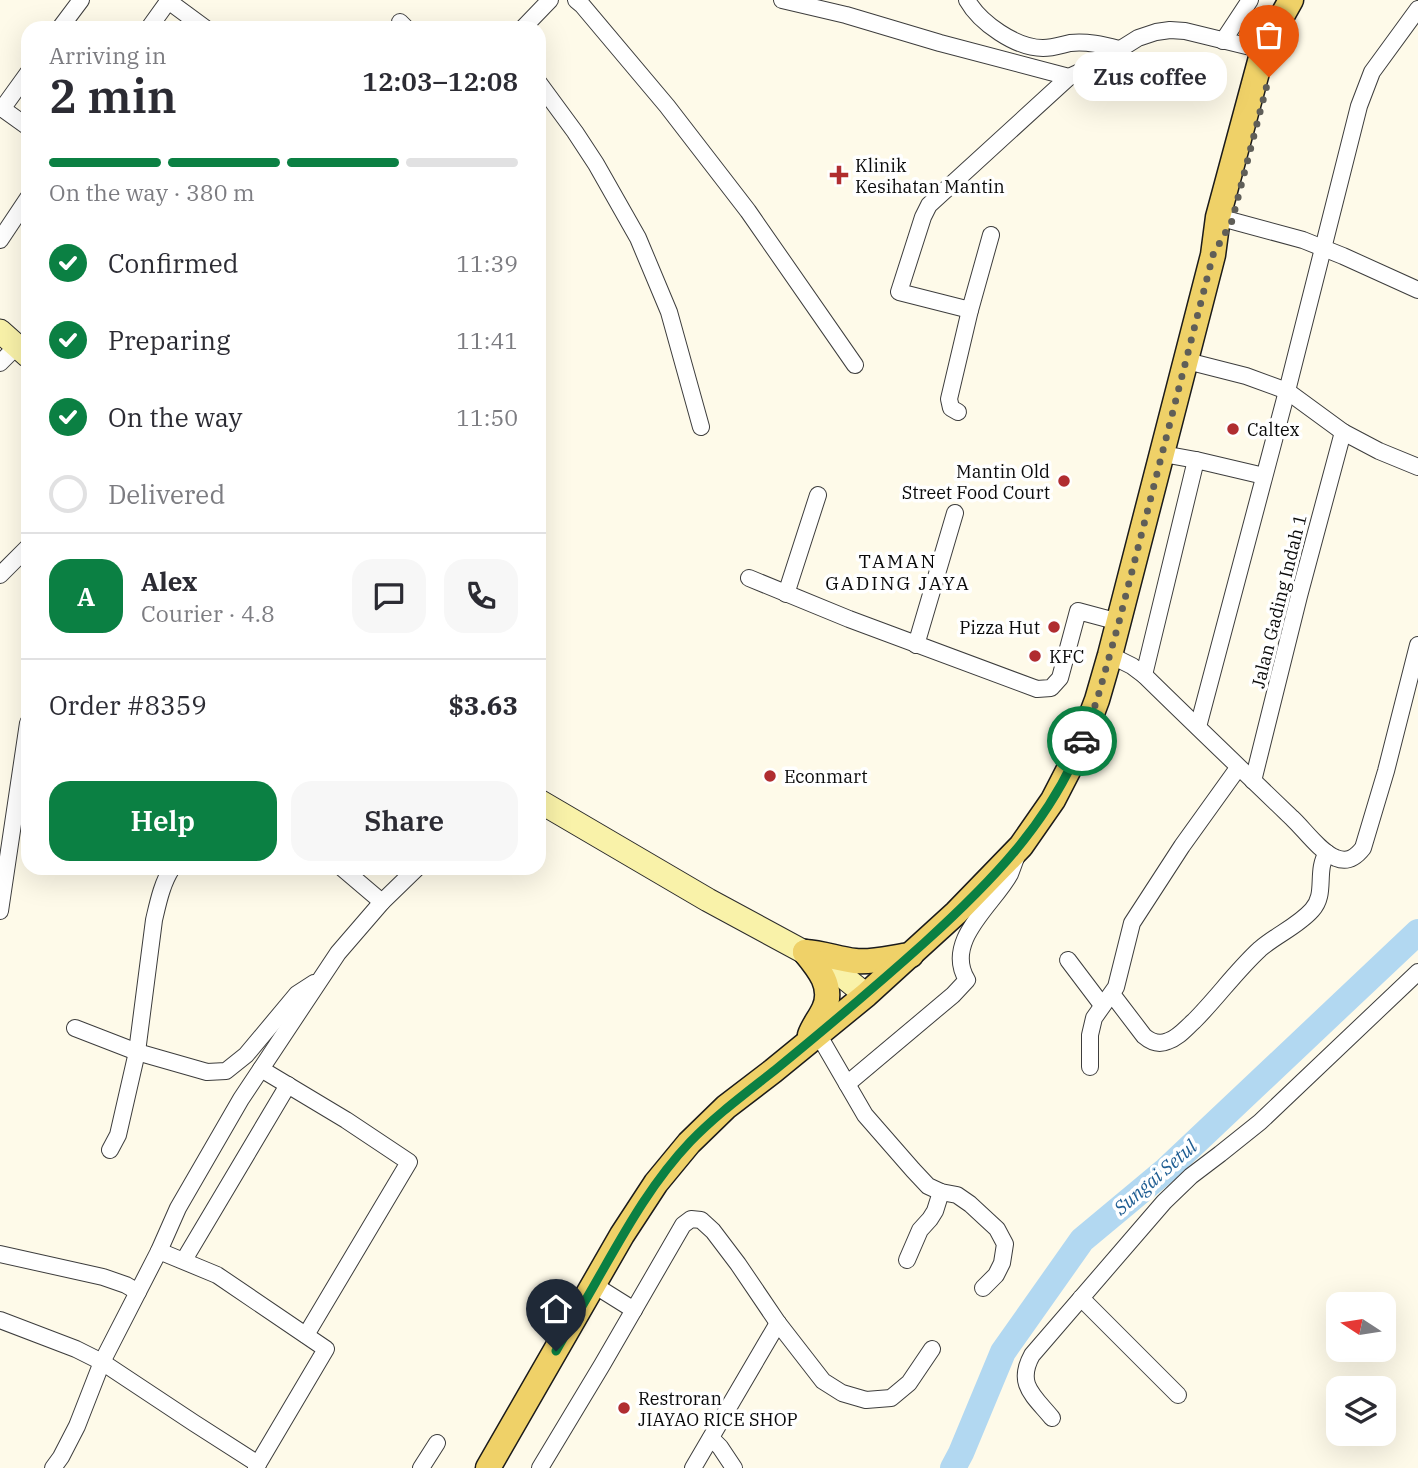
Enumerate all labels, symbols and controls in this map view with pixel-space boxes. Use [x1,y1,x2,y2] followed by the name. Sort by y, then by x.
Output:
[1239,5,1299,77] pin
[1250,16,1288,54] icon: bag
[49,40,166,70] text: Arriving in
[1073,52,1227,102] callout: Zus coffee
[1093,61,1207,91] text: Zus coffee
[362,64,518,98] text: 12:03–12:08
[49,66,177,126] text: 2 min
[855,154,1005,198] place label: Klinik Kesihatan Mantin
[829,165,849,185] marker: Klinik Kesihatan Mantin
[49,177,255,207] text: On the way · 380 m
[49,244,87,282] icon: check
[108,246,239,280] text: Confirmed
[456,248,518,278] text: 11:39
[49,321,87,359] icon: check
[108,323,230,357] text: Preparing
[456,325,518,355] text: 11:41
[49,398,87,436] icon: check
[108,400,242,434] text: On the way
[456,402,518,432] text: 11:50
[1247,418,1300,441] place label: Caltex
[1225,421,1241,437] marker: Caltex
[902,460,1050,504] place label: Mantin Old Street Food Court
[1056,473,1072,489] marker: Mantin Old Street Food Court
[108,477,225,511] text: Delivered
[1246,512,1312,690] street label: Jalan Gading Indah 1
[825,549,971,595] district label: TAMAN GADING JAYA
[352,559,426,633] button: chat
[444,559,518,633] button: phone
[141,564,197,598] text: Alex
[77,579,95,613] text: A
[141,598,275,628] text: Courier · 4.8
[959,616,1040,639] place label: Pizza Hut
[1046,619,1062,635] marker: Pizza Hut
[1049,645,1084,668] place label: KFC
[1027,648,1043,664] marker: KFC
[49,688,207,722] text: Order #8359
[448,688,518,722] text: $3.63
[1047,706,1117,776] courier
[1063,722,1101,760] icon: car
[784,765,868,788] place label: Econmart
[762,768,778,784] marker: Econmart
[49,781,277,861] button: Help
[291,781,518,861] button: Share
[1108,1134,1202,1220] water label: Sungai Setul
[526,1279,586,1351] pin
[537,1290,575,1328] icon: home
[1326,1292,1396,1362] north arrow
[1326,1292,1396,1446] map controls
[1326,1376,1396,1446] button: layers
[638,1387,798,1431] place label: Restroran JIAYAO RICE SHOP
[616,1400,632,1416] marker: Restroran JIAYAO RICE SHOP

